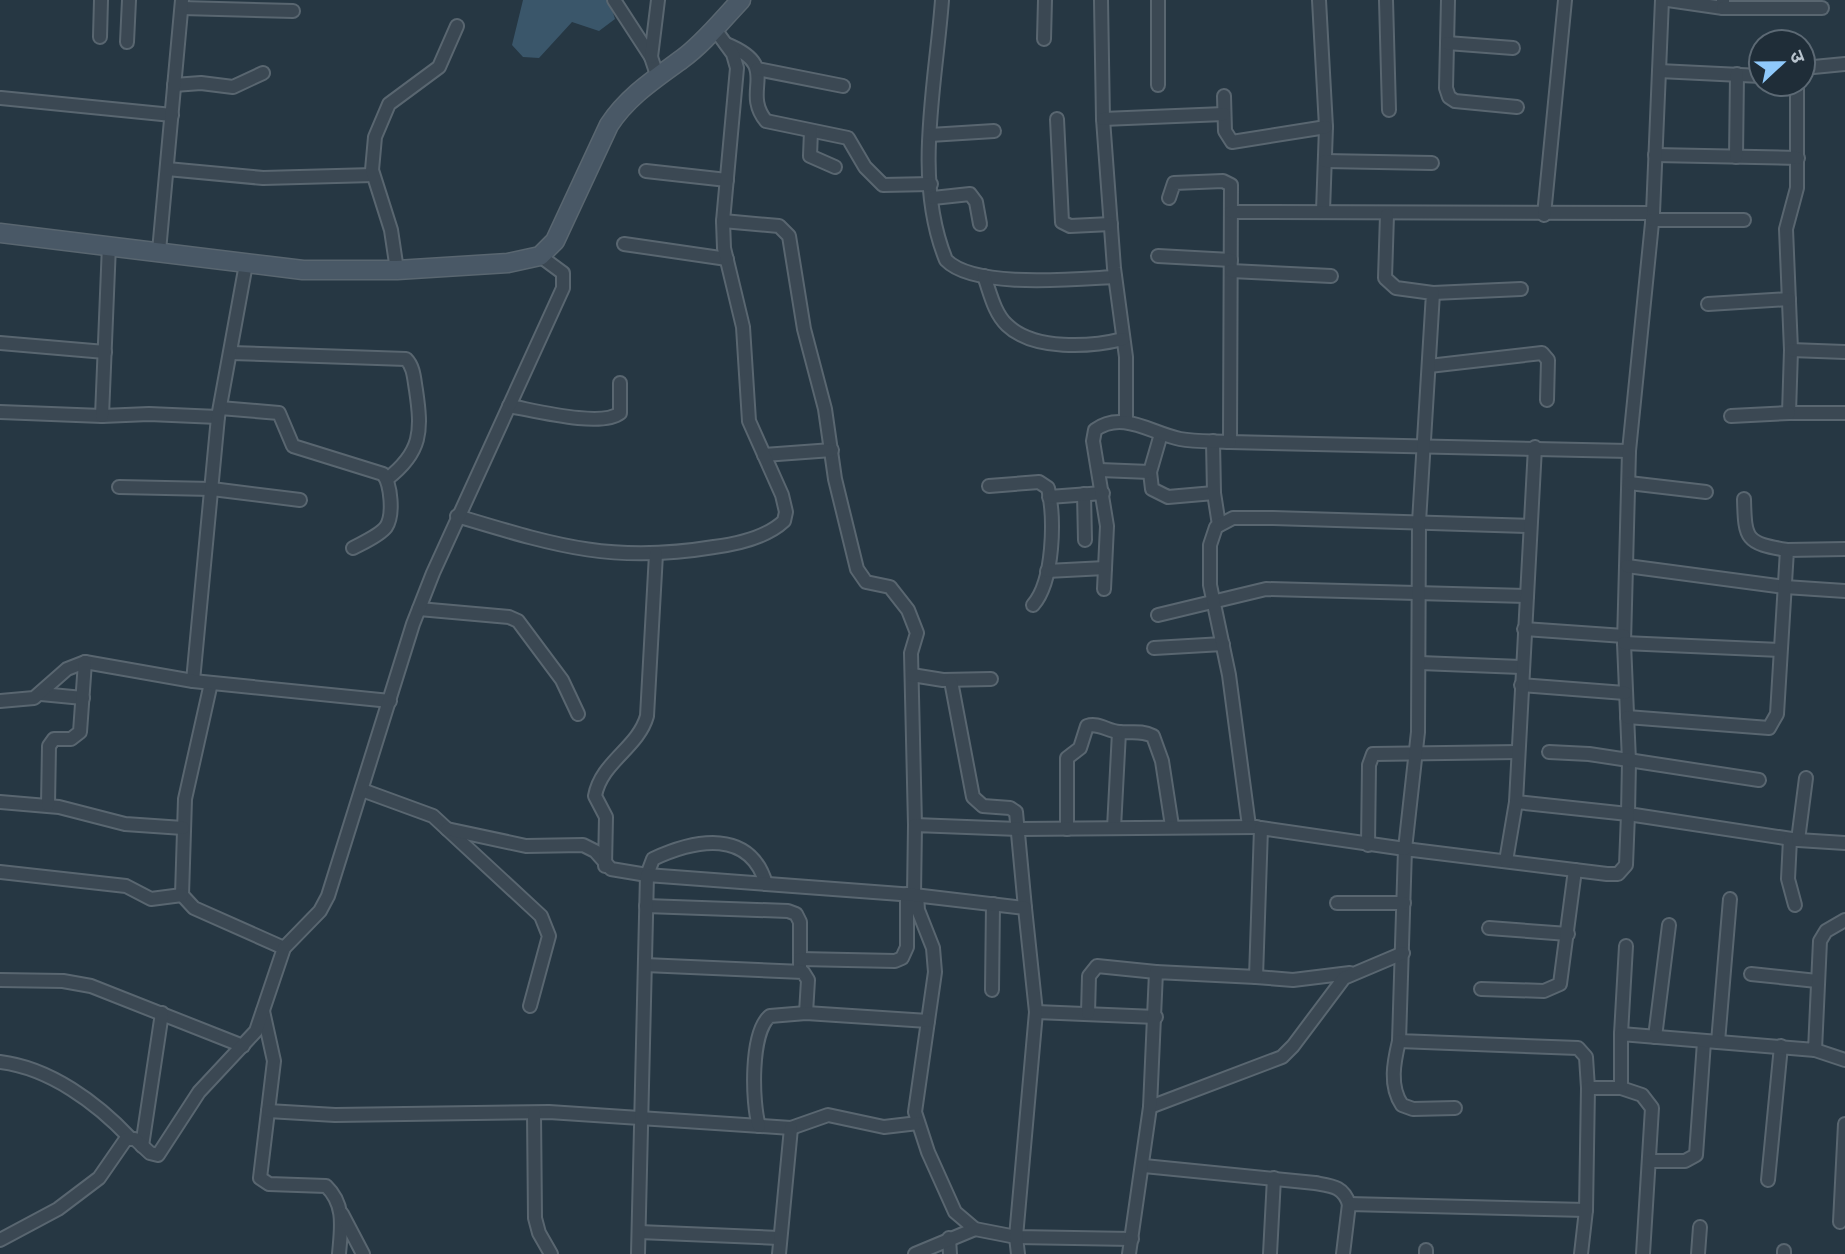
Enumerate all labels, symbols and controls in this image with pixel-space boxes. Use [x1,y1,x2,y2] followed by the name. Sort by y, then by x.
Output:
[1747,28,1817,98] north arrow
[1785,47,1810,67] text: उ

